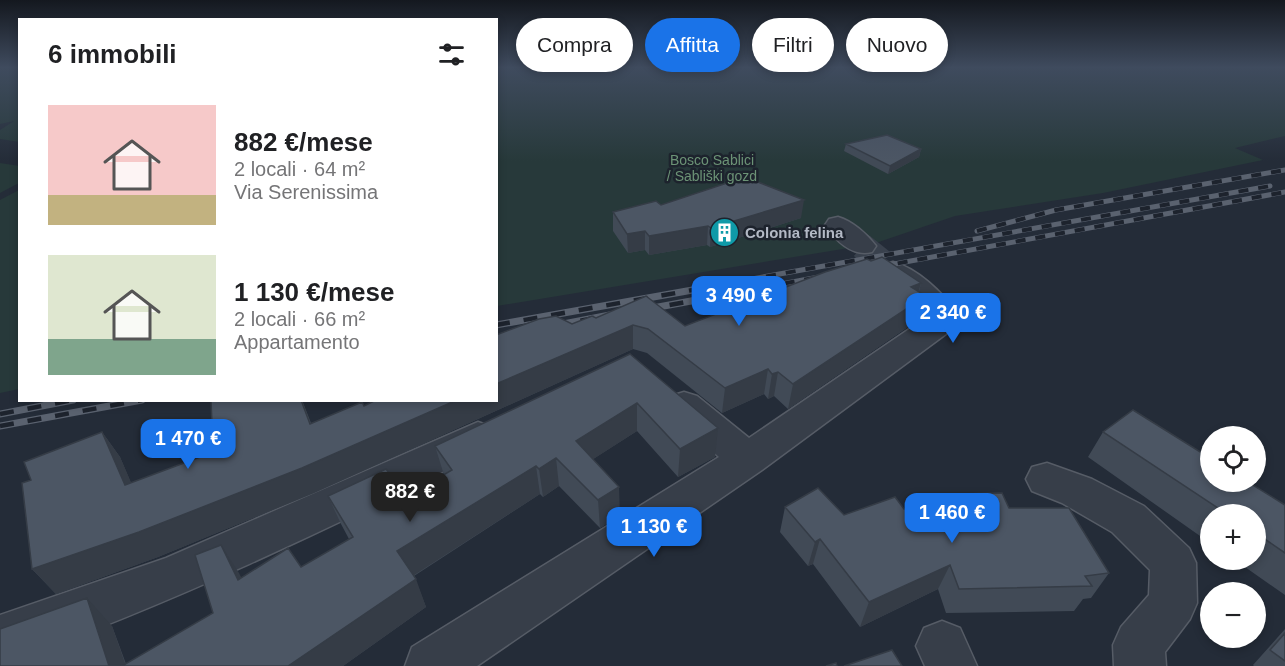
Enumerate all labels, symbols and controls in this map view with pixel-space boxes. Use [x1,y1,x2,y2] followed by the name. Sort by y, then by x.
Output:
[516,18,633,72] chip: Compra
[645,18,740,72] chip: Affitta
[752,18,834,72] chip: Filtri
[846,18,948,72] chip: Nuovo
[435,38,468,71] icon: filters
[48,39,177,69] text: 6 immobili
[234,127,373,157] text: 882 €/mese
[96,129,168,201] icon: home
[667,152,757,184] park label: Bosco Sablici / Sabliški gozd
[234,158,365,180] text: 2 locali · 64 m²
[234,181,378,203] text: Via Serenissima
[708,217,740,249] building icon: Colonia felina
[745,224,844,241] place label: Colonia felina
[684,276,794,327] pin: 3 490 €
[234,277,394,307] text: 1 130 €/mese
[96,279,168,351] icon: home
[706,284,772,306] text: 3 490 €
[898,293,1008,344] pin: 2 340 €
[920,301,986,323] text: 2 340 €
[234,308,365,330] text: 2 locali · 66 m²
[234,331,360,353] text: Appartamento
[133,419,243,470] pin: 1 470 €
[1200,426,1266,648] map controls
[1200,426,1266,492] button: locate
[155,427,221,449] text: 1 470 €
[368,472,452,523] pin: 882 €
[385,480,435,502] text: 882 €
[897,493,1007,544] pin: 1 460 €
[919,501,985,523] text: 1 460 €
[1200,504,1266,570] button: +
[599,507,709,558] pin: 1 130 €
[621,515,687,537] text: 1 130 €
[1200,582,1266,648] button: −

